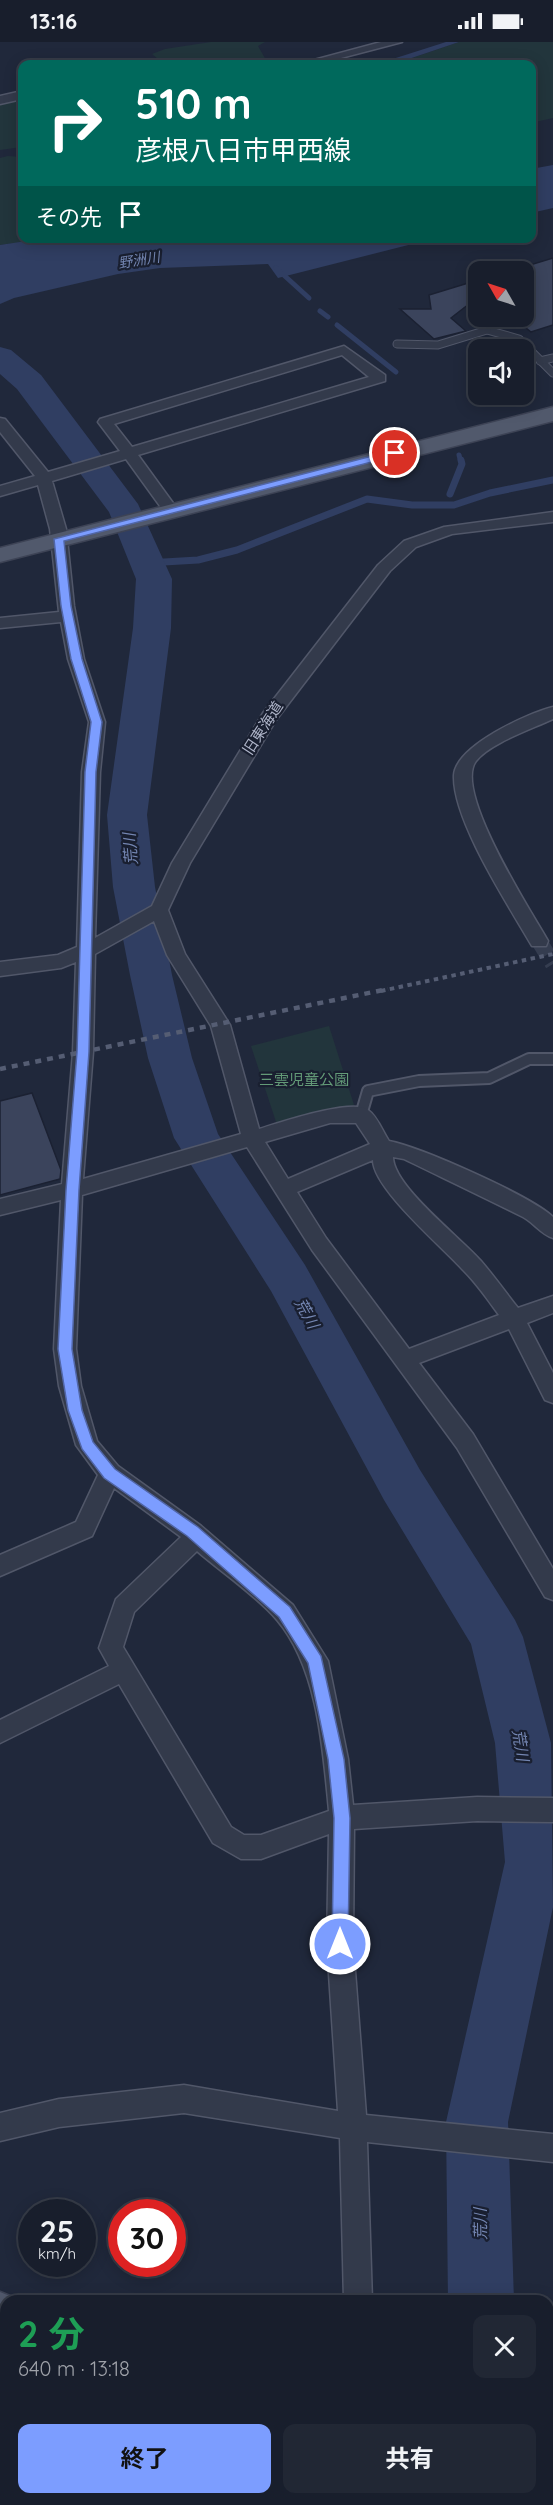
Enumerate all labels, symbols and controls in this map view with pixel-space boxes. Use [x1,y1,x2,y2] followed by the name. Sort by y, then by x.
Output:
[30,7,77,35] text: 13:16
[135,77,252,130] text: 510 m
[36,84,114,162] icon: right
[135,133,351,167] text: 彦根八日市甲西線
[114,198,147,231] icon: arrive
[36,203,102,231] text: その先
[117,248,163,272] water label: 野洲川
[468,261,534,327] north arrow
[468,261,534,405] map controls
[468,339,534,405] button: sound
[369,427,420,478] pin
[378,436,411,469] icon: arrive
[238,697,287,758] street label: 旧東海道
[118,830,141,866] water label: 荒川
[259,1070,349,1089] park label: 三雲児童公園
[290,1294,324,1334] water label: 荒川
[509,1728,534,1764] water label: 荒川
[308,1912,372,1976] position arrow
[108,2199,186,2277] speed limit sign: 30
[470,2206,490,2240] water label: 荒川
[40,2212,74,2250] text: 25
[38,2244,76,2263] text: km/h
[18,2311,85,2356] text: 2 分
[473,2315,536,2378] button: close
[18,2356,130,2381] text: 640 m · 13:18
[18,2424,271,2493] button: 終了
[283,2424,536,2493] button: 共有

